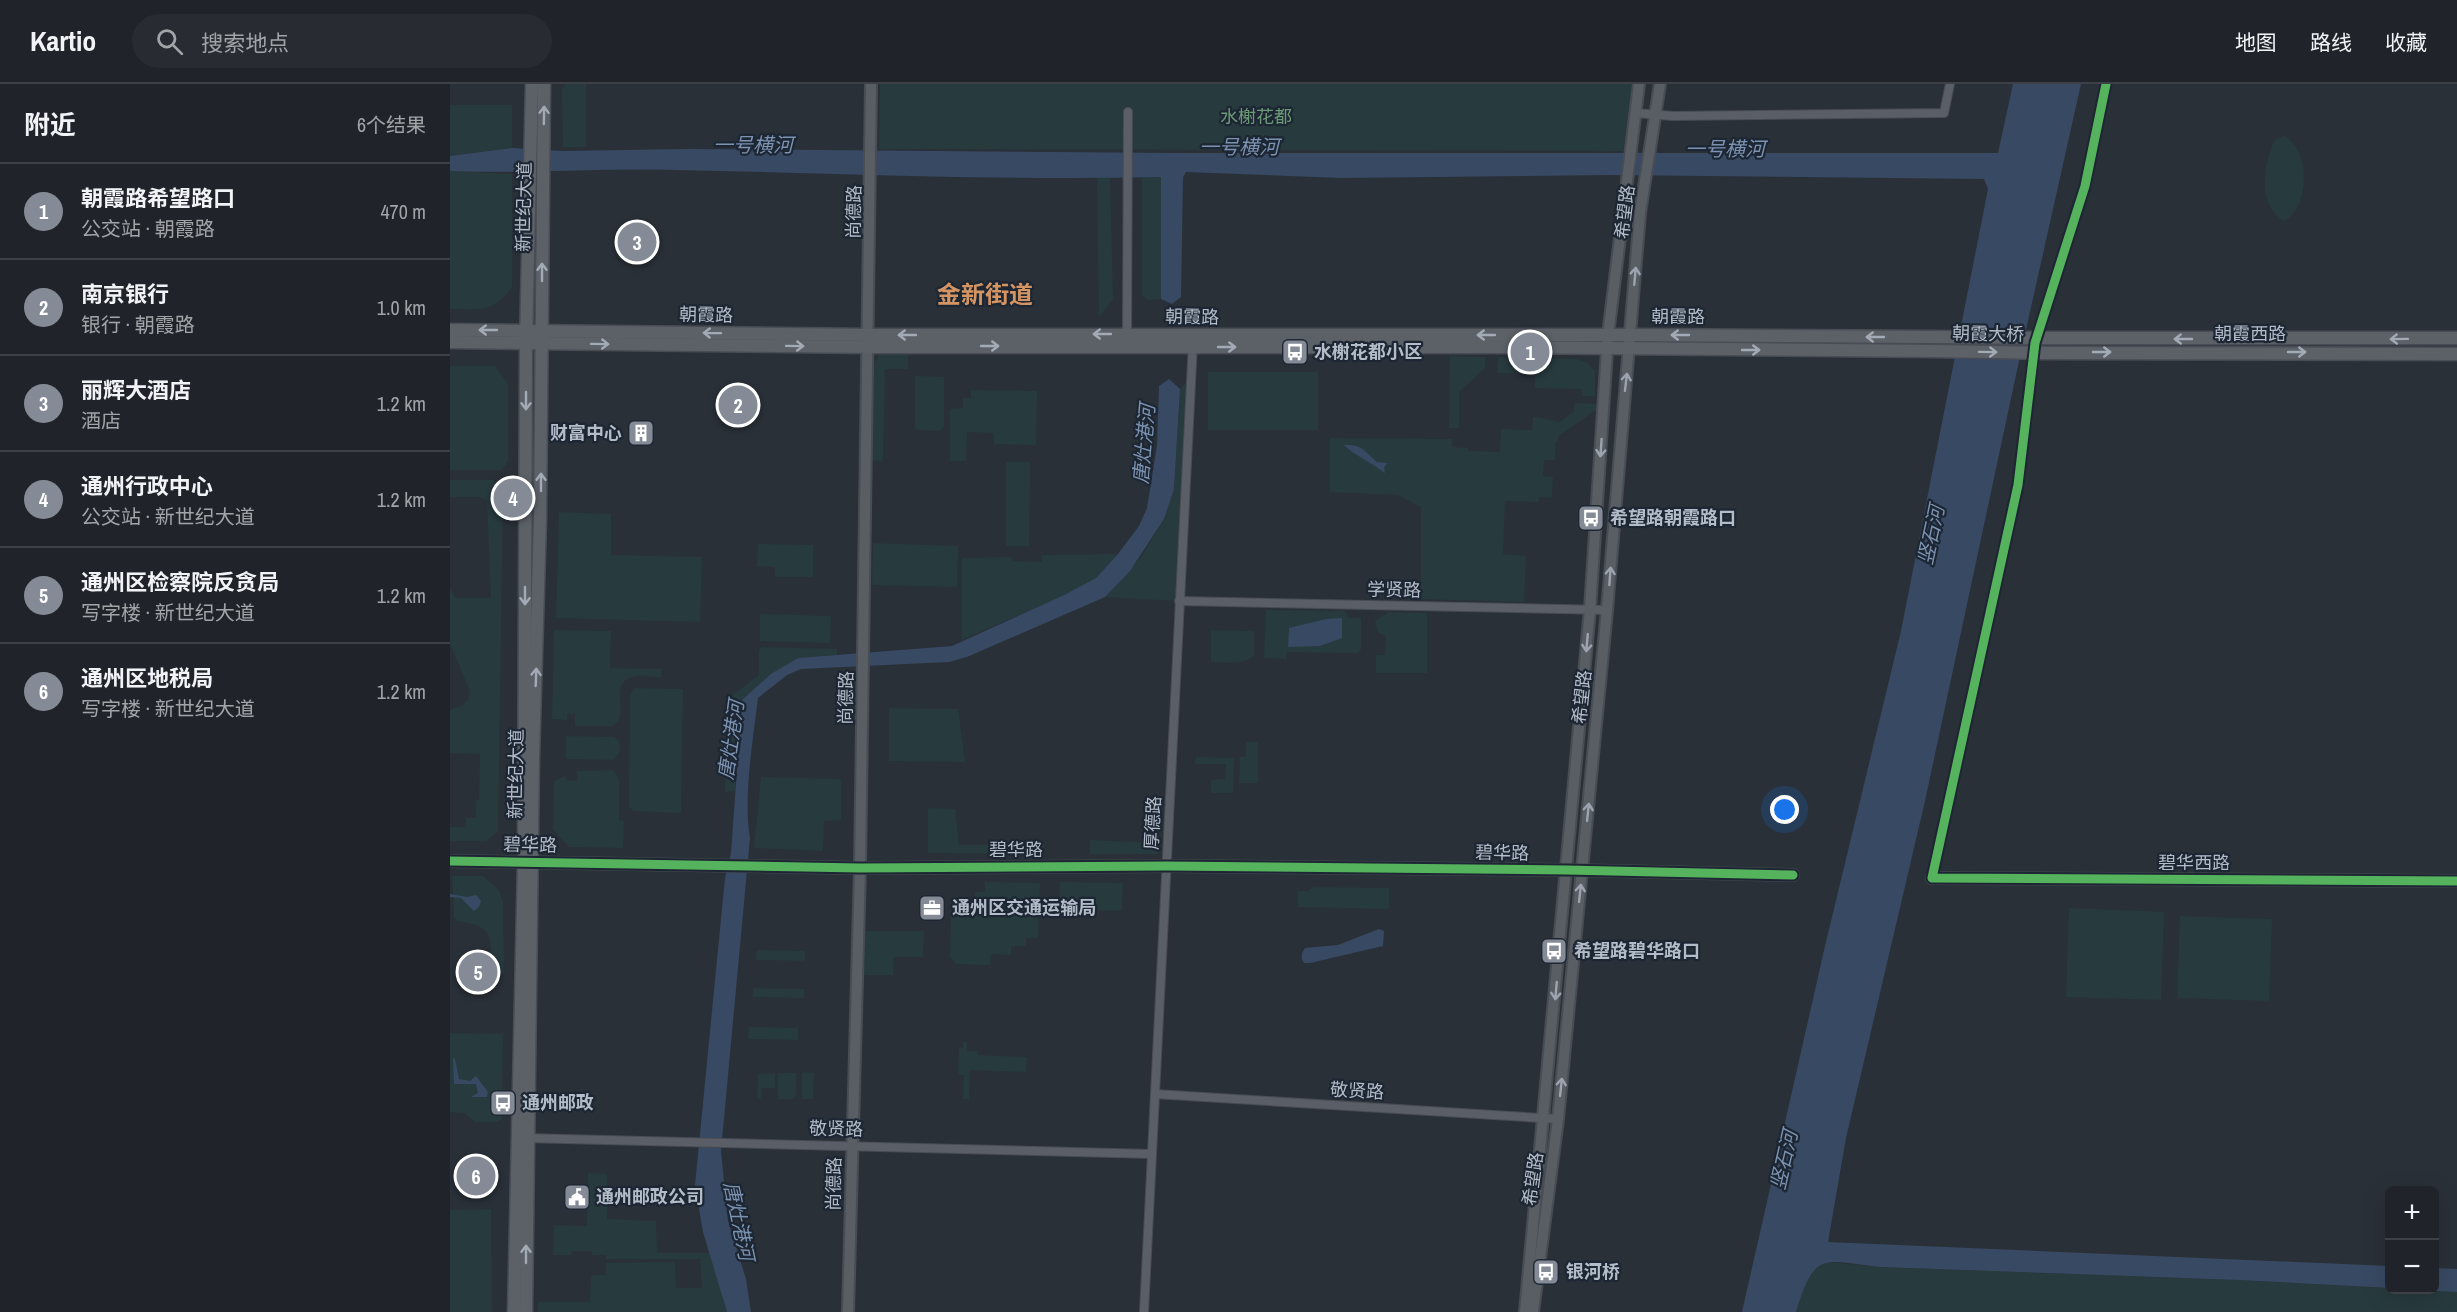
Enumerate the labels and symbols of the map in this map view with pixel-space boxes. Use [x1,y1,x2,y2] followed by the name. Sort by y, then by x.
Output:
[1220,104,1292,129] park label: 水榭花都
[538,105,550,125] one-way arrow
[713,131,797,158] water label: 一号横河
[1199,133,1283,160] water label: 一号横河
[1685,135,1769,162] water label: 一号横河
[510,162,537,252] street label: 新世纪大道
[1609,184,1640,240] street label: 希望路
[841,185,866,239] street label: 尚德路
[618,220,657,264] pin: 3
[536,262,548,282] one-way arrow
[1630,267,1641,287] one-way arrow
[937,278,1033,310] district label: 金新街道
[679,302,733,327] street label: 朝霞路
[1165,304,1219,329] street label: 朝霞路
[1651,304,1705,329] street label: 朝霞路
[1952,320,2024,347] street label: 朝霞大桥
[2214,321,2286,346] street label: 朝霞西路
[479,324,499,336] one-way arrow
[703,327,723,339] one-way arrow
[1093,328,1113,340] one-way arrow
[898,329,918,341] one-way arrow
[1477,329,1497,341] one-way arrow
[1671,329,1691,341] one-way arrow
[1510,330,1550,374] pin: 1
[1866,331,1886,343] one-way arrow
[2173,333,2193,345] one-way arrow
[2389,333,2409,345] one-way arrow
[1280,337,1310,367] bus stop icon: 水榭花都小区
[589,338,609,350] one-way arrow
[1314,339,1422,364] place label: 水榭花都小区
[784,340,804,352] one-way arrow
[979,340,999,352] one-way arrow
[1216,341,1236,353] one-way arrow
[1741,344,1761,356] one-way arrow
[1977,346,1997,358] one-way arrow
[2091,346,2111,358] one-way arrow
[2286,346,2306,358] one-way arrow
[1620,373,1631,393] one-way arrow
[718,382,758,428] pin: 2
[520,391,532,411] one-way arrow
[1127,399,1161,485] water label: 唐灶港河
[626,418,656,448] building icon: 财富中心
[550,420,622,445] place label: 财富中心
[1595,438,1606,458] one-way arrow
[535,473,547,493] one-way arrow
[494,476,532,520] pin: 4
[1911,499,1951,567] water label: 竖石河
[1576,503,1606,533] bus stop icon: 希望路朝霞路口
[1610,505,1736,530] place label: 希望路朝霞路口
[1605,567,1616,587] one-way arrow
[1367,577,1421,602] street label: 学贤路
[519,586,531,606] one-way arrow
[1581,632,1592,652] one-way arrow
[530,668,541,688] one-way arrow
[1566,669,1597,725] street label: 希望路
[833,671,858,725] street label: 尚德路
[712,694,750,781] water label: 唐灶港河
[502,729,529,819] street label: 新世纪大道
[1139,795,1166,851] street label: 厚德路
[1770,795,1799,824] your location
[1583,803,1594,823] one-way arrow
[503,832,557,857] street label: 碧华路
[989,837,1043,862] street label: 碧华路
[1475,840,1529,865] street label: 碧华路
[2158,850,2230,875] street label: 碧华西路
[1575,884,1586,904] one-way arrow
[917,893,947,923] office icon: 通州区交通运输局
[952,895,1096,920] place label: 通州区交通运输局
[1539,936,1569,966] bus stop icon: 希望路碧华路口
[1574,938,1700,963] place label: 希望路碧华路口
[459,950,498,994] pin: 5
[1550,980,1561,1000] one-way arrow
[1329,1077,1385,1104] street label: 敬贤路
[1556,1078,1567,1098] one-way arrow
[488,1088,518,1118] bus stop icon: 通州邮政
[522,1090,594,1115] place label: 通州邮政
[809,1116,863,1141] street label: 敬贤路
[1764,1124,1804,1192] water label: 竖石河
[1516,1150,1549,1207] street label: 希望路
[456,1154,496,1198] pin: 6
[821,1157,846,1211] street label: 尚德路
[718,1179,762,1267] water label: 唐灶港河
[562,1182,592,1212] public building icon: 通州邮政公司
[596,1184,704,1209] place label: 通州邮政公司
[520,1244,532,1264] one-way arrow
[1531,1257,1561,1287] bus stop icon: 银河桥
[1566,1259,1620,1284] place label: 银河桥

